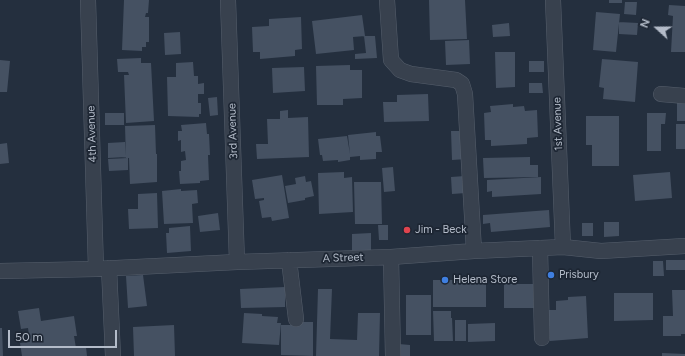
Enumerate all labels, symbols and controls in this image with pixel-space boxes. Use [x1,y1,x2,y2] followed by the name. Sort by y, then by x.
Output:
[637,8,677,48] north arrow
[638,17,653,30] text: N
[550,97,566,151] street label: 1st Avenue
[225,103,241,159] street label: 3rd Avenue
[84,105,100,163] street label: 4th Avenue
[415,223,467,237] place label: Jim - Beck
[402,225,412,235] marker: Jim - Beck
[322,251,364,265] street label: A Street
[559,268,599,282] place label: Prisbury
[546,270,556,280] marker: Prisbury
[453,273,517,287] place label: Helena Store
[440,275,450,285] marker: Helena Store
[10,322,119,348] scale bar
[15,330,43,344] text: 50 m

